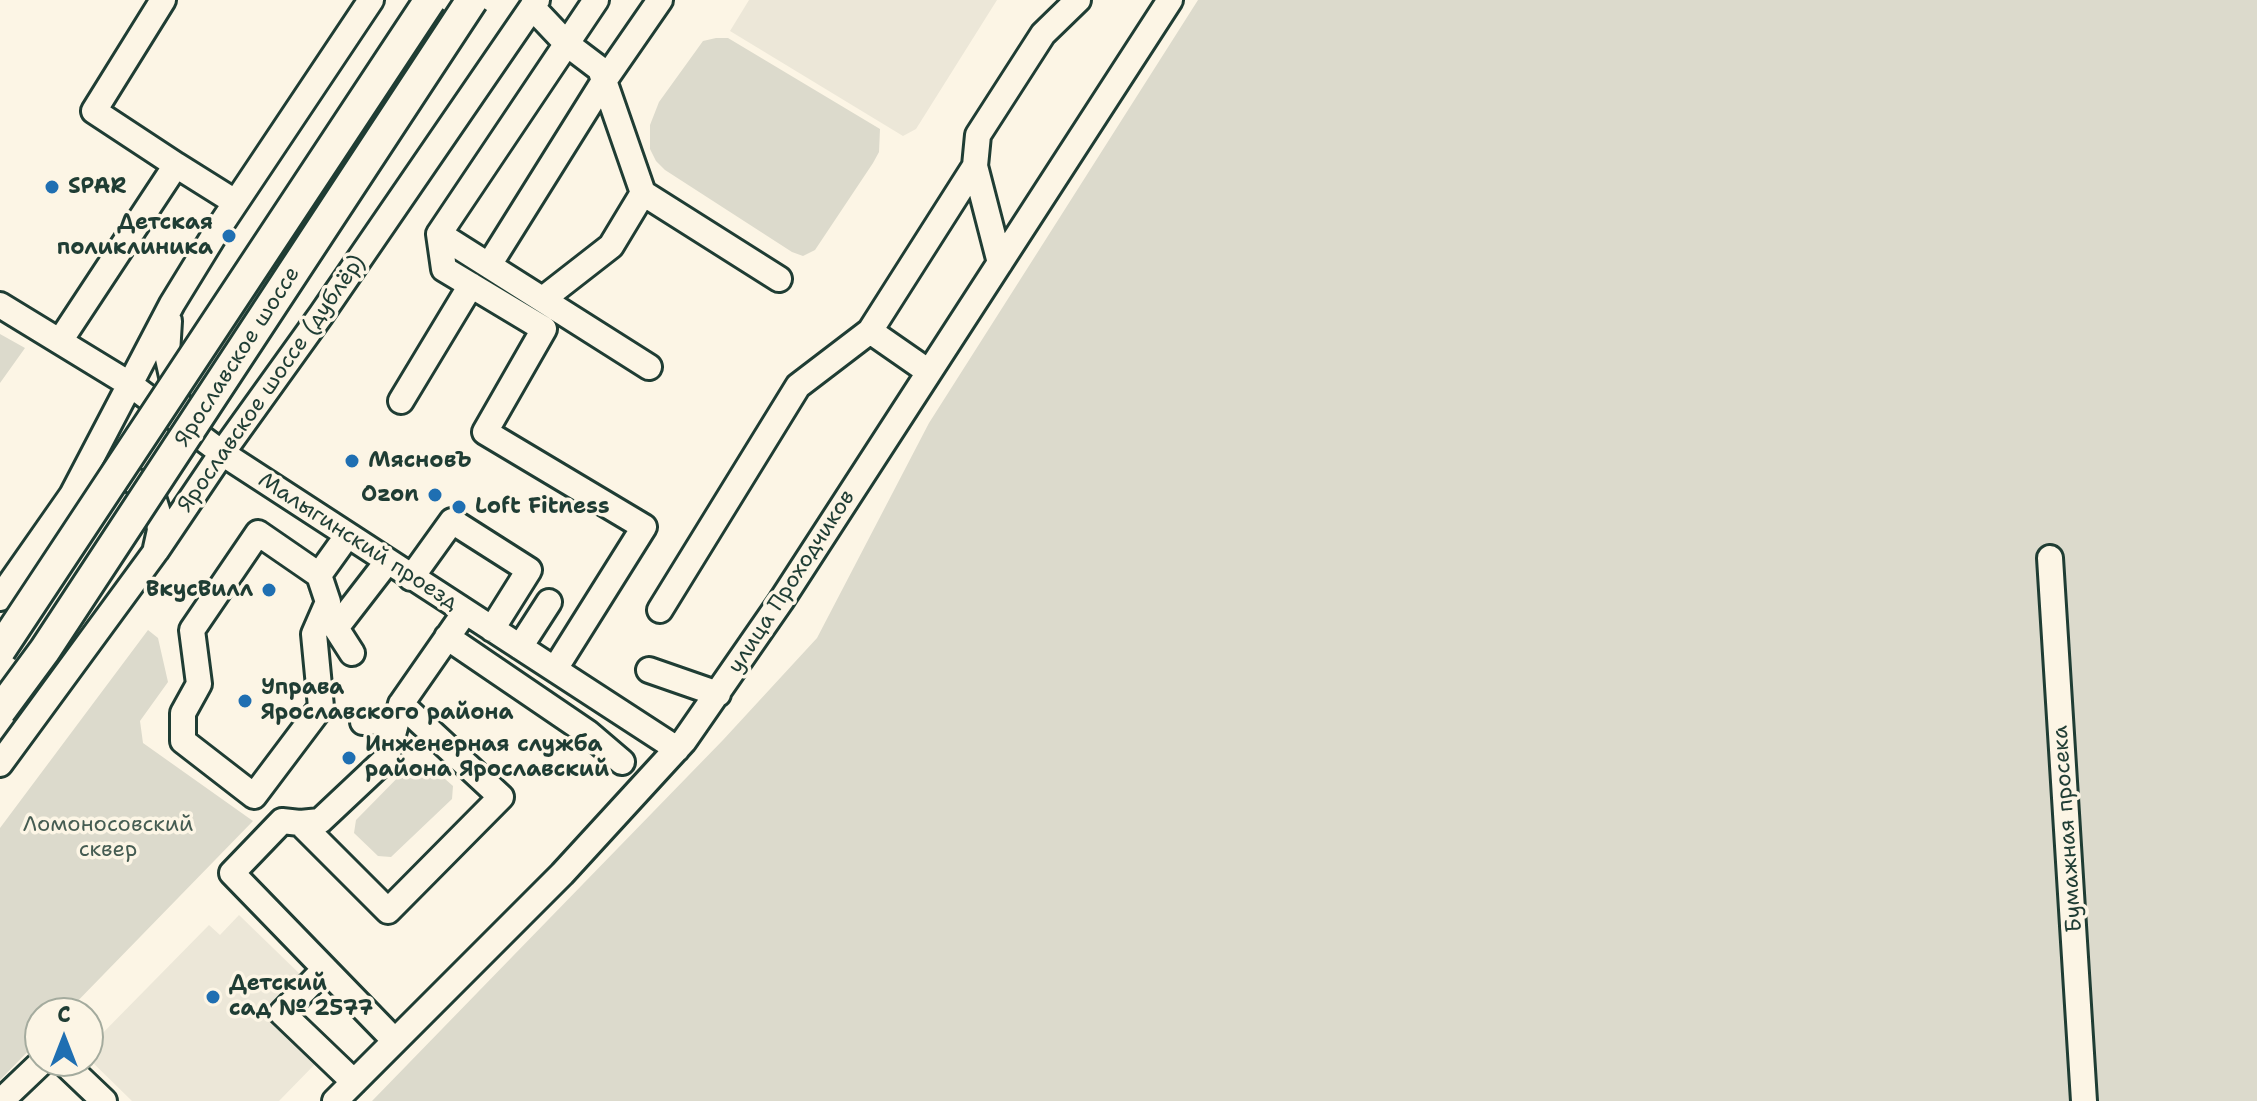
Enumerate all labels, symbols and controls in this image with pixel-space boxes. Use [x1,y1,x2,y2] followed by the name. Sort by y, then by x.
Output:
[68,174,127,200] place label: SPAR
[43,178,61,196] marker: SPAR
[56,210,213,262] place label: Детская поликлиника
[220,227,238,245] marker: Детская поликлиника
[173,250,371,518] street label: Ярославское шоссе (дублёр)
[170,262,306,452] street label: Ярославское шоссе
[368,448,471,474] place label: МясновЪ
[343,452,361,470] marker: МясновЪ
[253,467,463,617] street label: Малыгинский проезд
[361,482,419,508] place label: Ozon
[426,486,444,504] marker: Ozon
[723,486,861,678] street label: улица Проходчиков
[475,494,609,520] place label: Loft Fitness
[450,498,468,516] marker: Loft Fitness
[146,577,253,603] place label: ВкусВилл
[260,581,278,599] marker: ВкусВилл
[261,675,514,726] place label: Управа Ярославского района
[236,692,254,710] marker: Управа Ярославского района
[2048,725,2088,933] street label: Бумажная просека
[365,732,609,784] place label: Инженерная служба района Ярославский
[340,749,358,767] marker: Инженерная служба района Ярославский
[23,812,193,864] park label: Ломоносовский сквер
[229,971,373,1022] place label: Детский сад № 2577
[204,988,222,1006] marker: Детский сад № 2577
[24,997,104,1077] north arrow
[57,1000,71,1029] text: С

